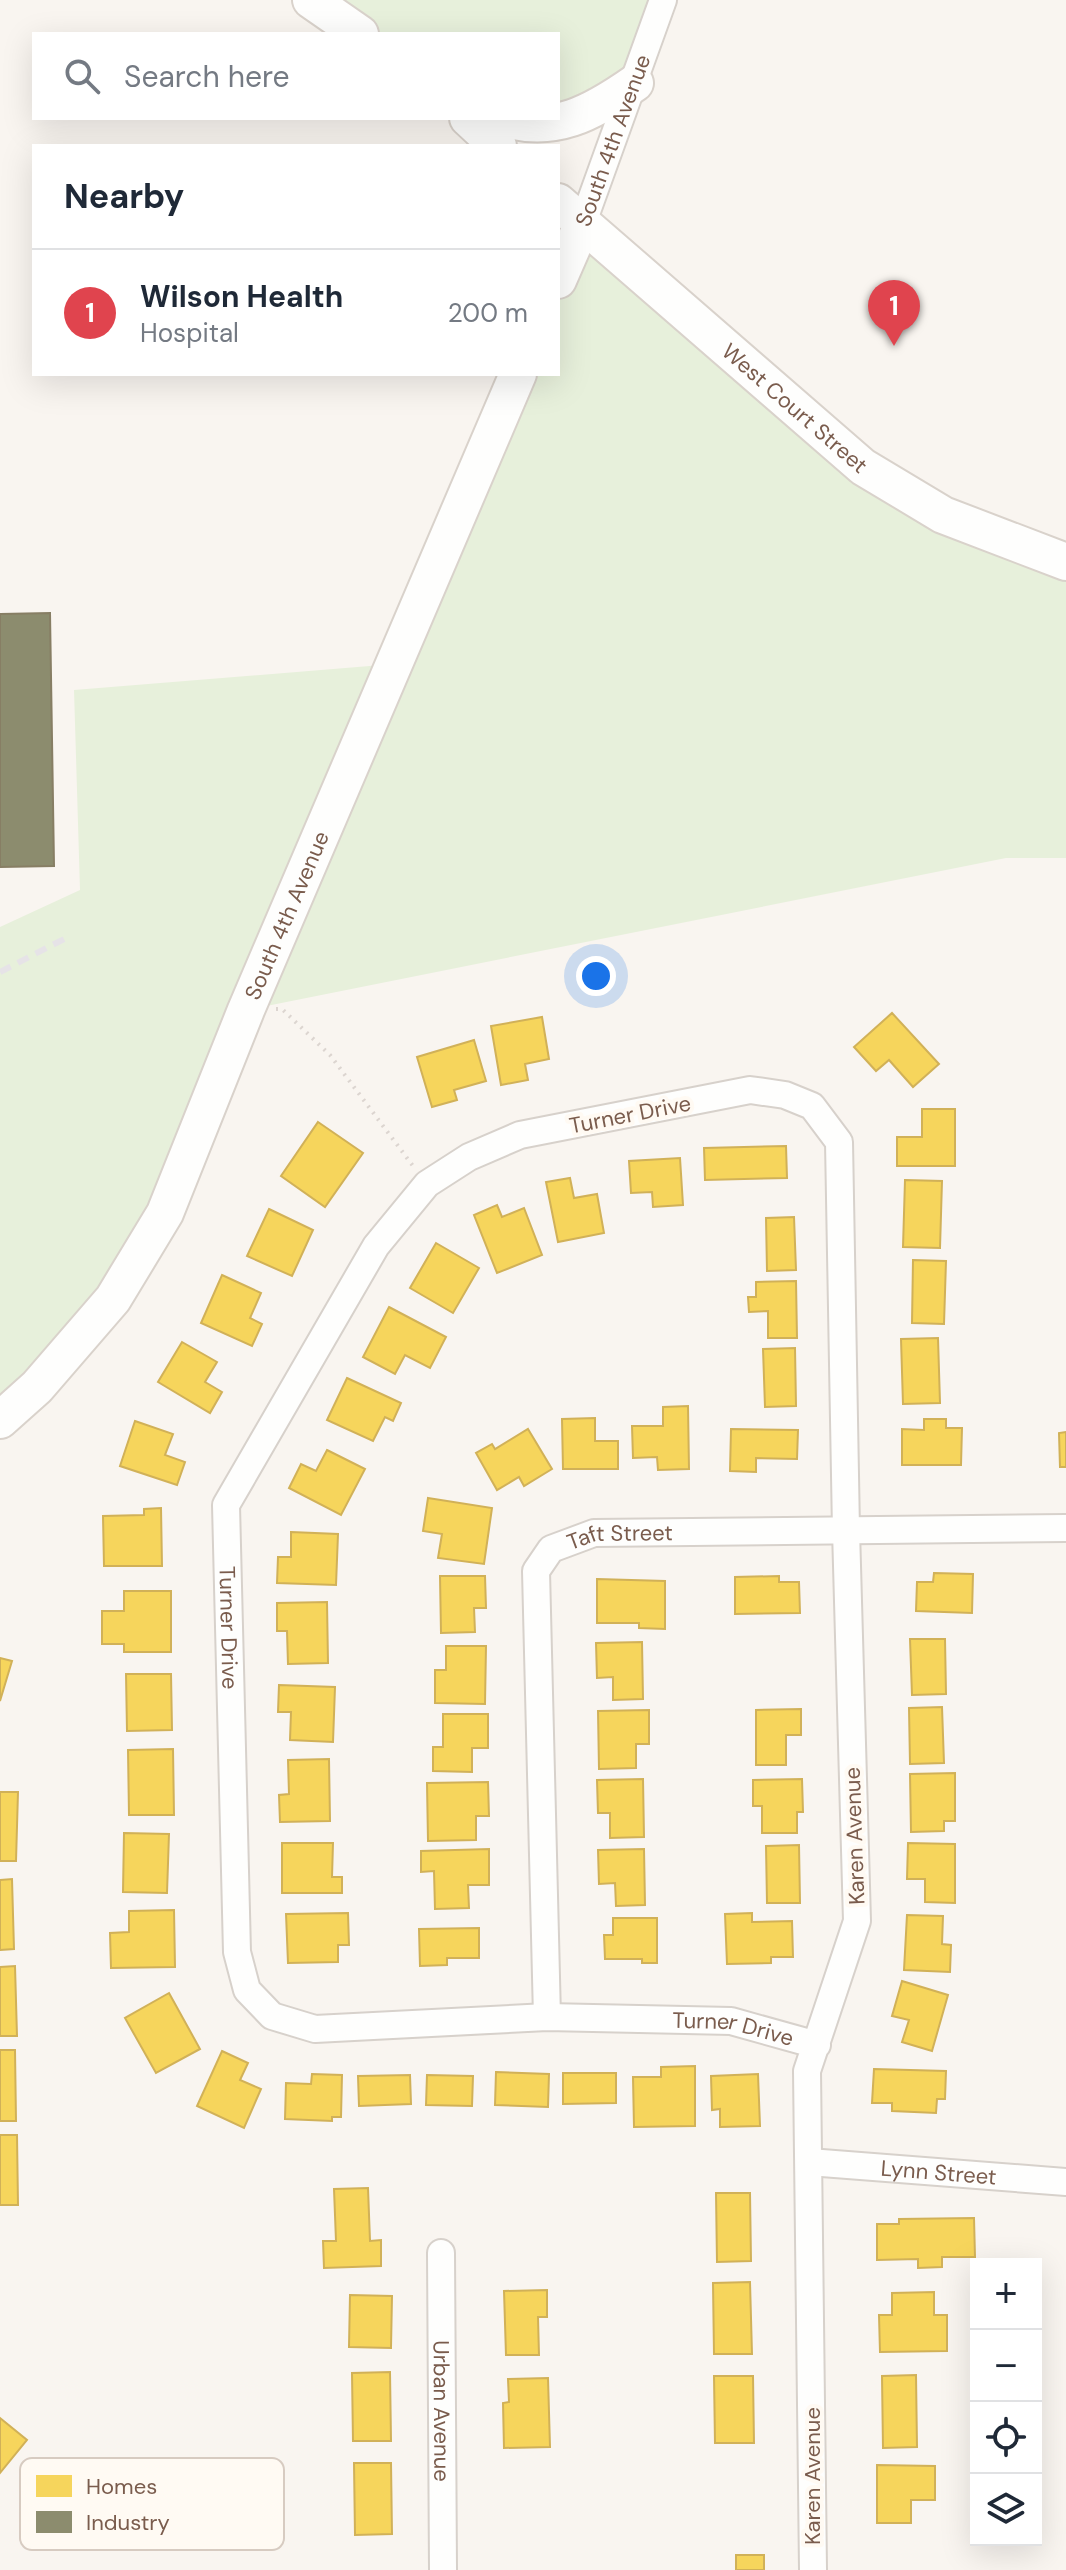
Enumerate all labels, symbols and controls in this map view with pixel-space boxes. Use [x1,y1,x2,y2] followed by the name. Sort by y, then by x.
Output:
[32,32,560,120] search box
[569,50,657,230] street label: South 4th Avenue
[60,54,104,98] icon: search
[124,57,290,96] text: Search here
[64,174,184,219] text: Nearby
[140,277,343,316] text: Wilson Health
[868,280,920,346] pin: 1
[85,296,95,330] text: 1
[448,296,528,330] text: 200 m
[140,316,239,350] text: Hospital
[716,337,874,480] street label: West Court Street
[238,827,336,1004] street label: South 4th Avenue
[576,956,616,996] your location
[567,1089,693,1140] street label: Turner Drive
[563,1518,673,1557] street label: Taft Street
[213,1566,245,1690] street label: Turner Drive
[838,1767,871,1905] street label: Karen Avenue
[672,2006,797,2053] street label: Turner Drive
[880,2154,998,2192] street label: Lynn Street
[970,2258,1042,2546] map controls
[970,2258,1042,2330] button: +
[970,2330,1042,2402] button: −
[427,2340,456,2482] street label: Urban Avenue
[970,2402,1042,2474] button: locate
[798,2407,827,2545] street label: Karen Avenue
[20,2458,284,2550] legend
[86,2472,157,2501] text: Homes
[970,2474,1042,2546] button: layers
[86,2508,170,2537] text: Industry

